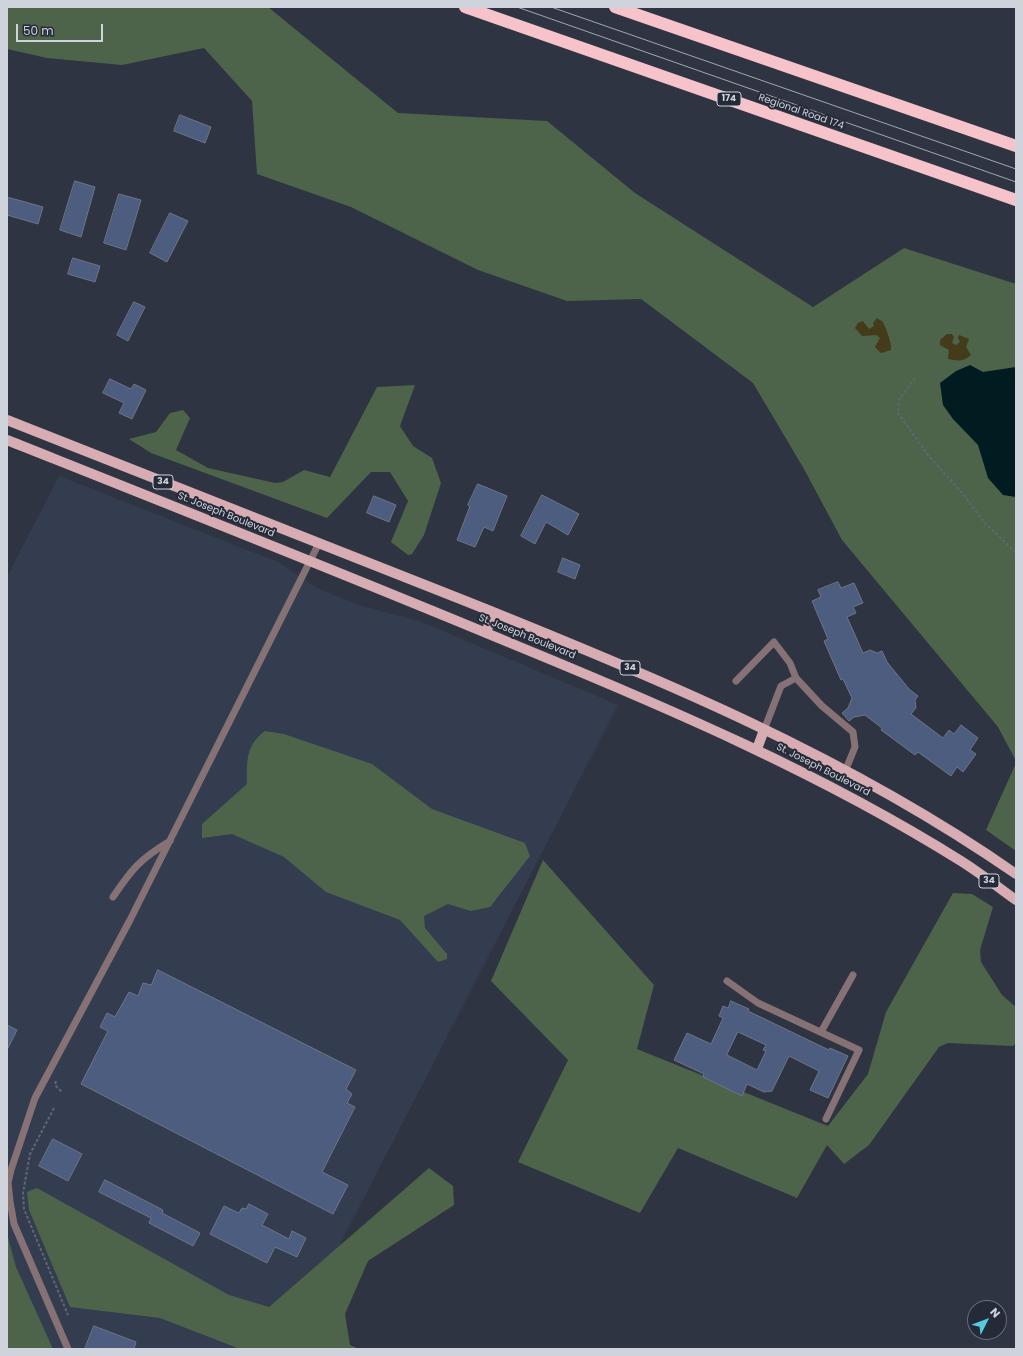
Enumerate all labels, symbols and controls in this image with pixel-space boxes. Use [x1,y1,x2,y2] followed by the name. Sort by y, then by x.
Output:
[18,16,105,42] scale bar
[23,22,54,39] text: 50 m
[717,92,741,106] road number: 174
[757,92,845,132] street label: Regional Road 174
[153,475,173,489] road number: 34
[176,490,276,540] street label: St. Joseph Boulevard
[477,612,577,662] street label: St. Joseph Boulevard
[620,661,640,675] road number: 34
[774,741,872,799] street label: St. Joseph Boulevard
[979,874,999,888] road number: 34
[967,1300,1007,1340] north arrow
[986,1304,1004,1321] text: N

